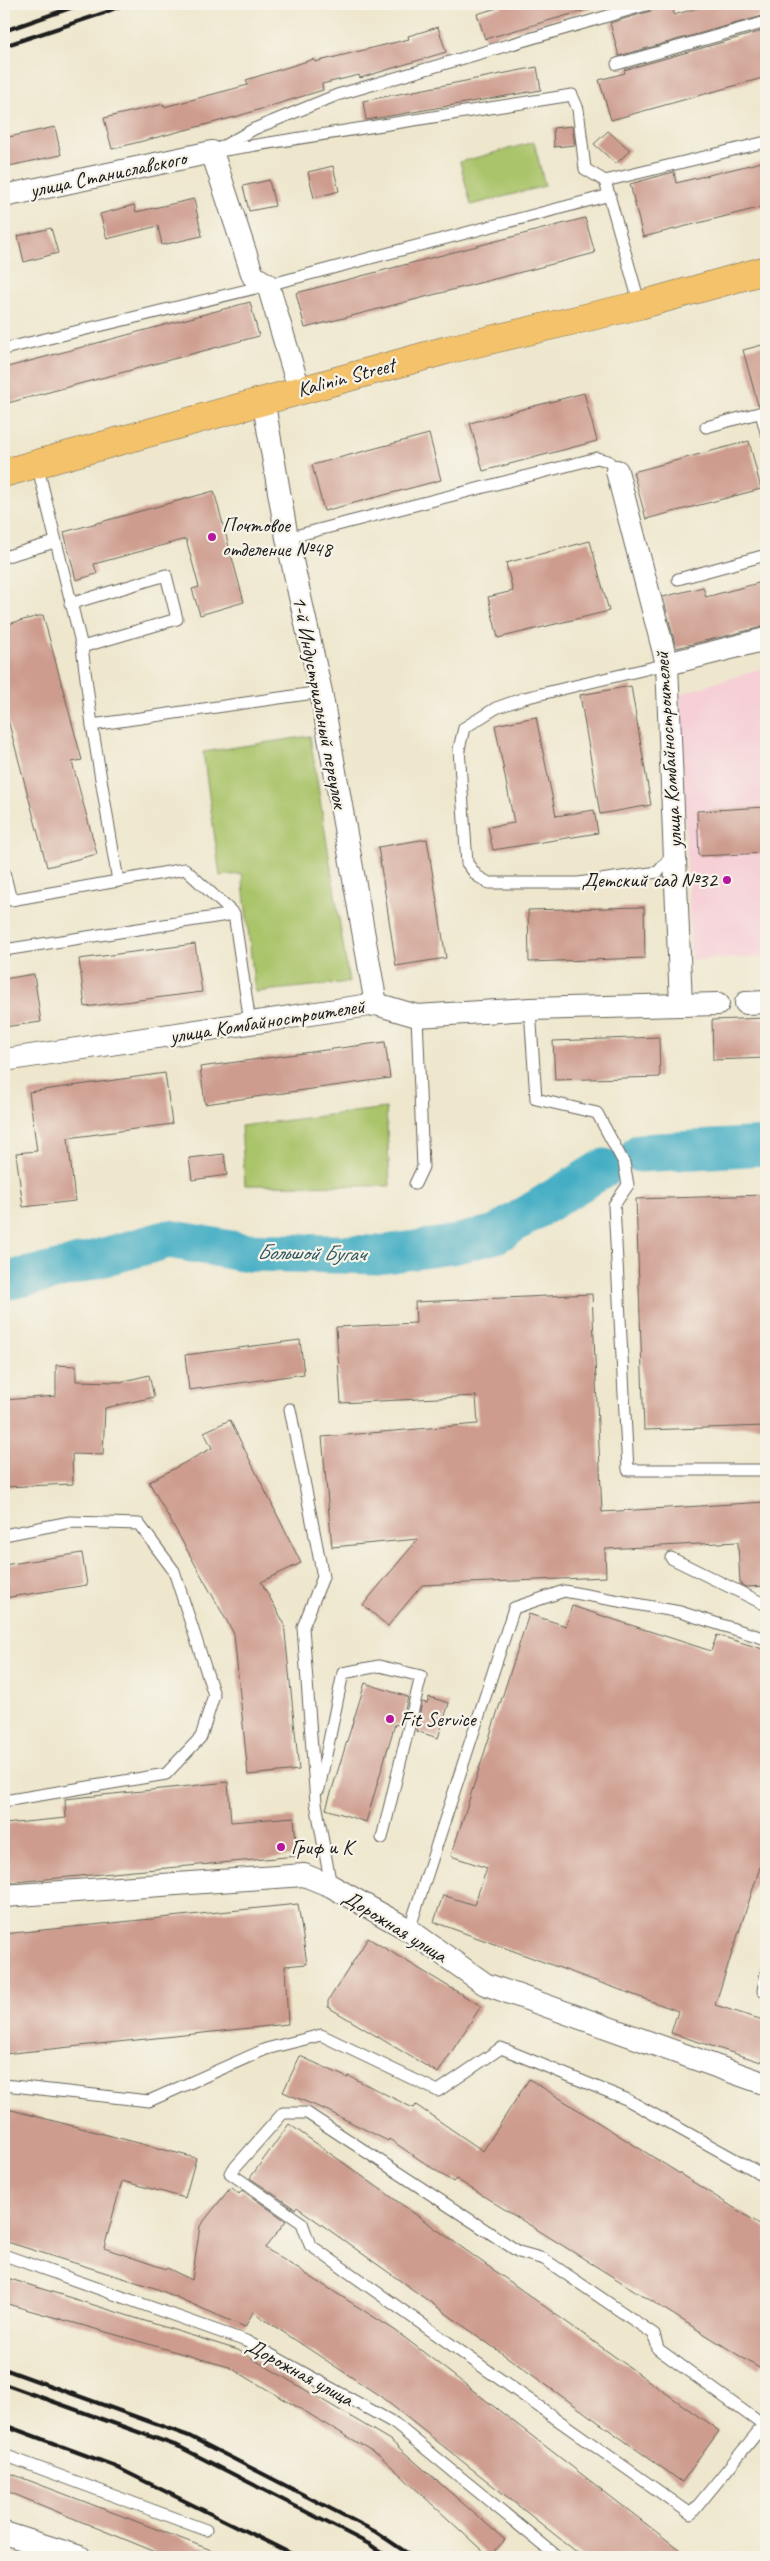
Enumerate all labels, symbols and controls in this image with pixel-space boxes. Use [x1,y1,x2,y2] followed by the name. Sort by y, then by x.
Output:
[25,144,191,204] street label: улица Станиславского
[294,351,401,402] street label: Kalinin Street
[222,512,334,562] place label: Почтовое отделение №48
[206,531,218,543] marker: Почтовое отделение №48
[287,594,354,812] street label: 1-й Индустриальный переулок
[648,650,688,851] street label: улица Комбайностроителей
[582,867,719,893] place label: Детский сад №32
[721,874,733,886] marker: Детский сад №32
[166,993,367,1050] street label: улица Комбайностроителей
[257,1238,369,1268] water label: Большой Бугач
[400,1706,478,1732] place label: Fit Service
[384,1713,396,1725] marker: Fit Service
[291,1834,357,1860] place label: Гриф и К
[275,1841,287,1853] marker: Гриф и К
[338,1884,453,1969] street label: Дорожная улица
[242,2332,359,2413] street label: Дорожная улица

